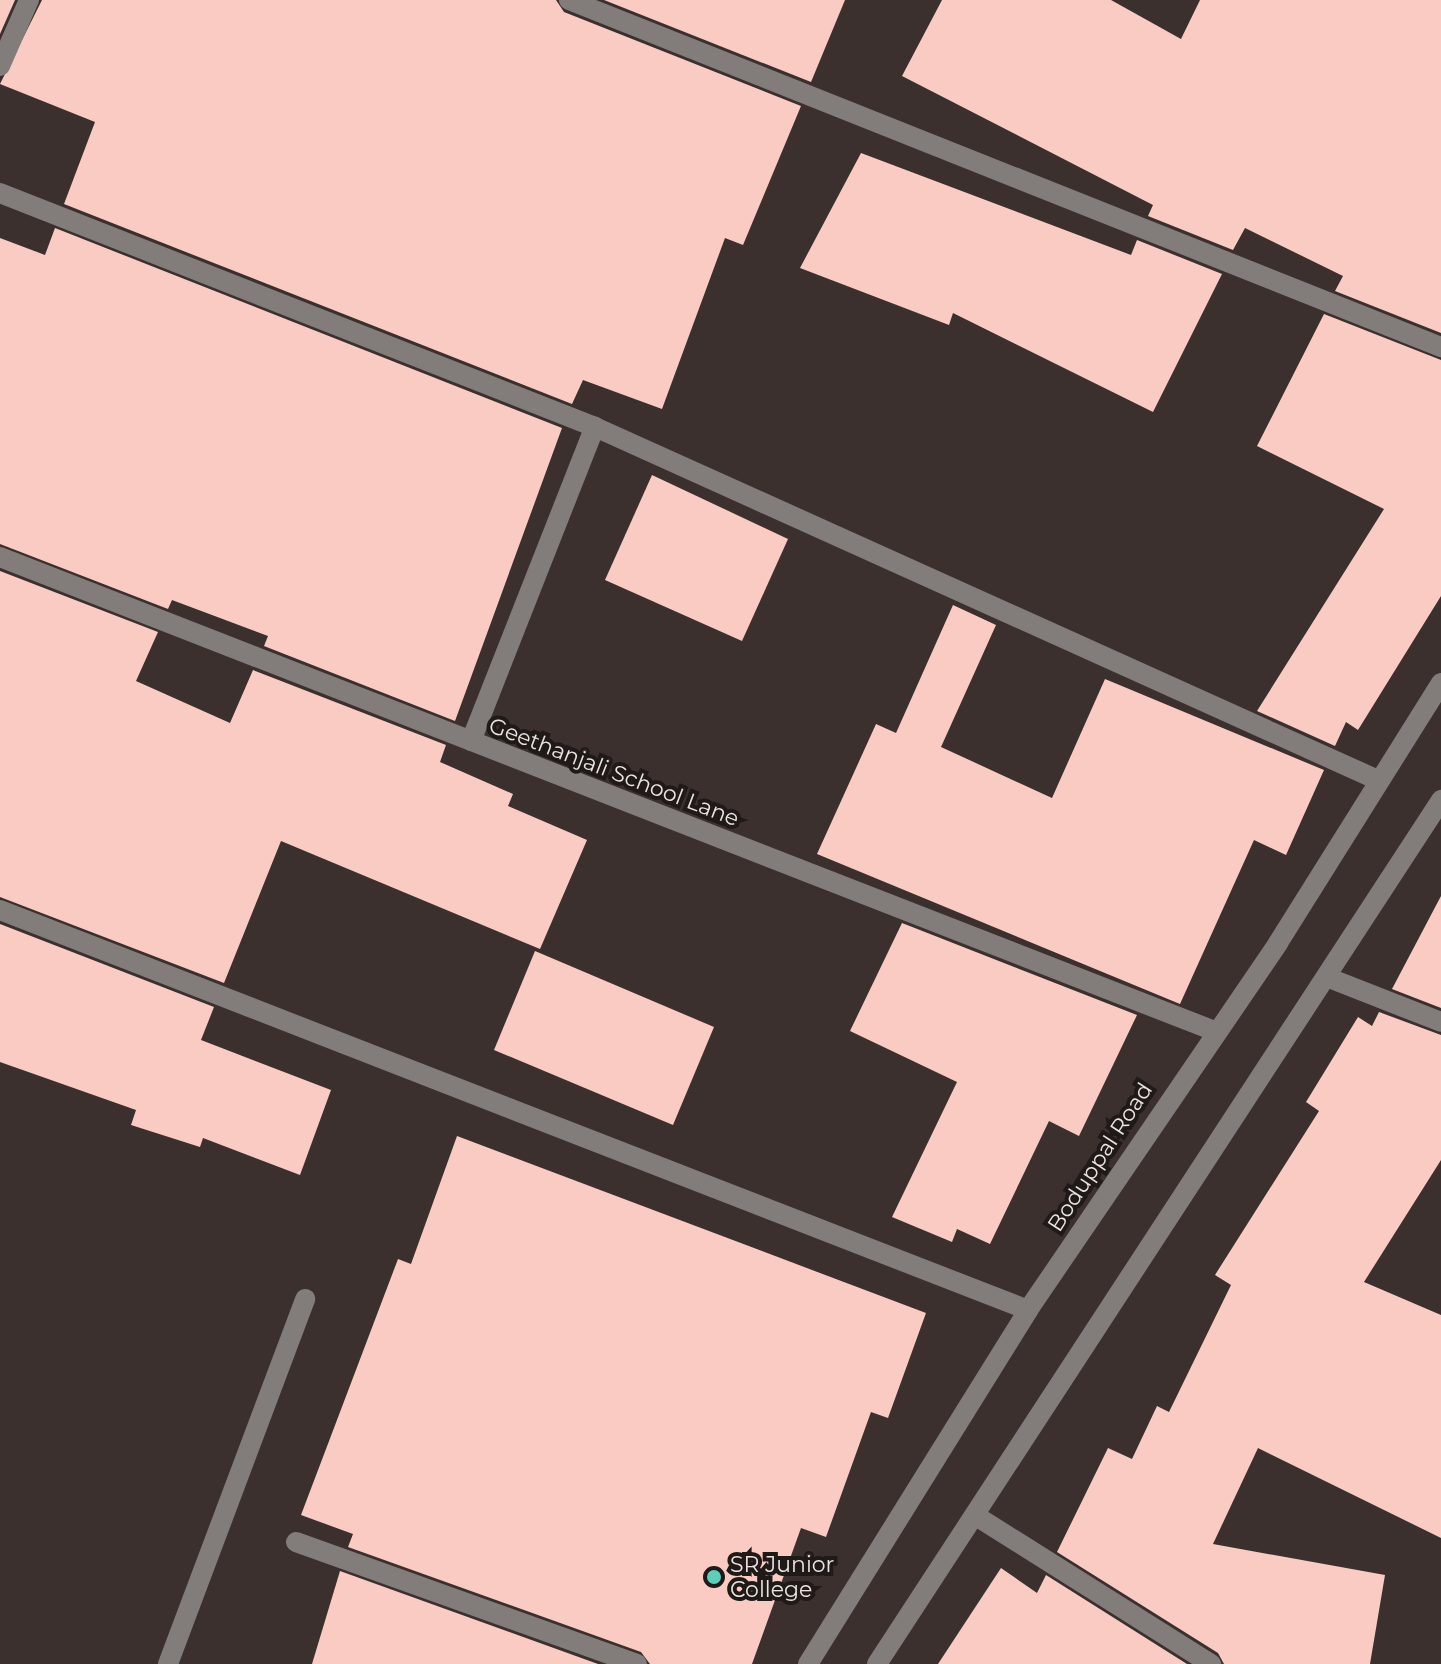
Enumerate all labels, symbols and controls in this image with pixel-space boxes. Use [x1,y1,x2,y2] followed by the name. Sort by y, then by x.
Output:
[485,712,743,832] street label: Geethanjali School Lane
[1042,1078,1158,1236] street label: Boduppal Road
[730,1551,834,1602] place label: SR Junior College
[705,1568,723,1586] marker: SR Junior College

